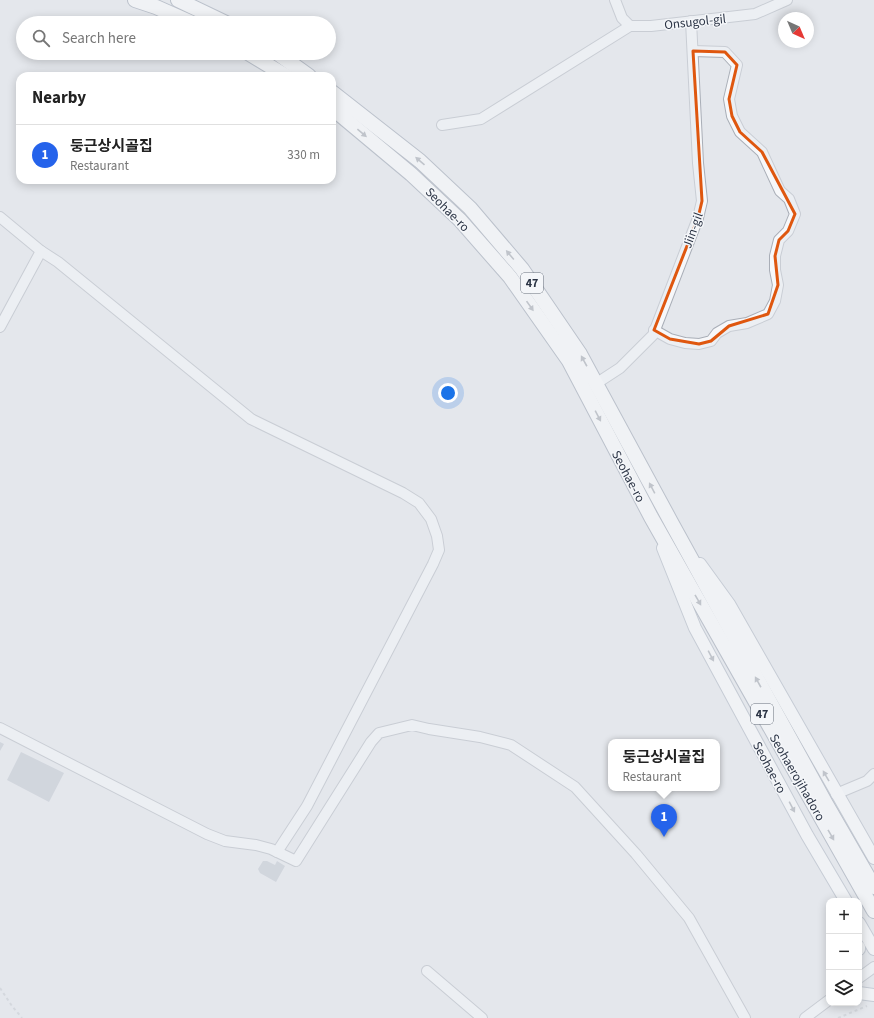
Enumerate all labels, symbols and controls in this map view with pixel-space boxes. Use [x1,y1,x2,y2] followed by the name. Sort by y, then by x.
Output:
[663,10,727,34] street label: Onsugol-gil
[778,12,814,48] north arrow
[16,16,336,60] search box
[30,27,52,49] icon: search
[62,28,136,49] text: Search here
[32,86,86,110] text: Nearby
[357,128,367,137] one-way arrow
[70,136,153,157] text: 둥근상시골집
[42,146,48,164] text: 1
[287,146,320,164] text: 330 m
[70,157,129,175] text: Restaurant
[415,157,425,166] one-way arrow
[421,184,473,236] street label: Seohae-ro
[678,210,708,251] street label: Jiin-gil
[505,249,514,260] one-way arrow
[521,273,543,293] road number: 47
[526,300,534,311] one-way arrow
[581,355,588,367] one-way arrow
[438,383,458,403] your location
[594,411,601,422] one-way arrow
[607,447,649,505] street label: Seohae-ro
[649,482,656,494] one-way arrow
[694,594,701,606] one-way arrow
[707,650,714,662] one-way arrow
[755,676,762,688] one-way arrow
[751,704,773,724] road number: 47
[765,731,829,824] street label: Seohaerojihadoro
[748,738,790,796] street label: Seohae-ro
[608,739,720,791] popup
[623,747,705,768] text: 둥근상시골집
[623,768,682,786] text: Restaurant
[823,771,830,782] one-way arrow
[789,802,795,813] one-way arrow
[651,804,677,837] pin: 1
[827,829,834,841] one-way arrow
[826,898,862,1006] map controls
[826,898,862,934] button: +
[826,934,862,970] button: −
[826,970,862,1006] button: layers

